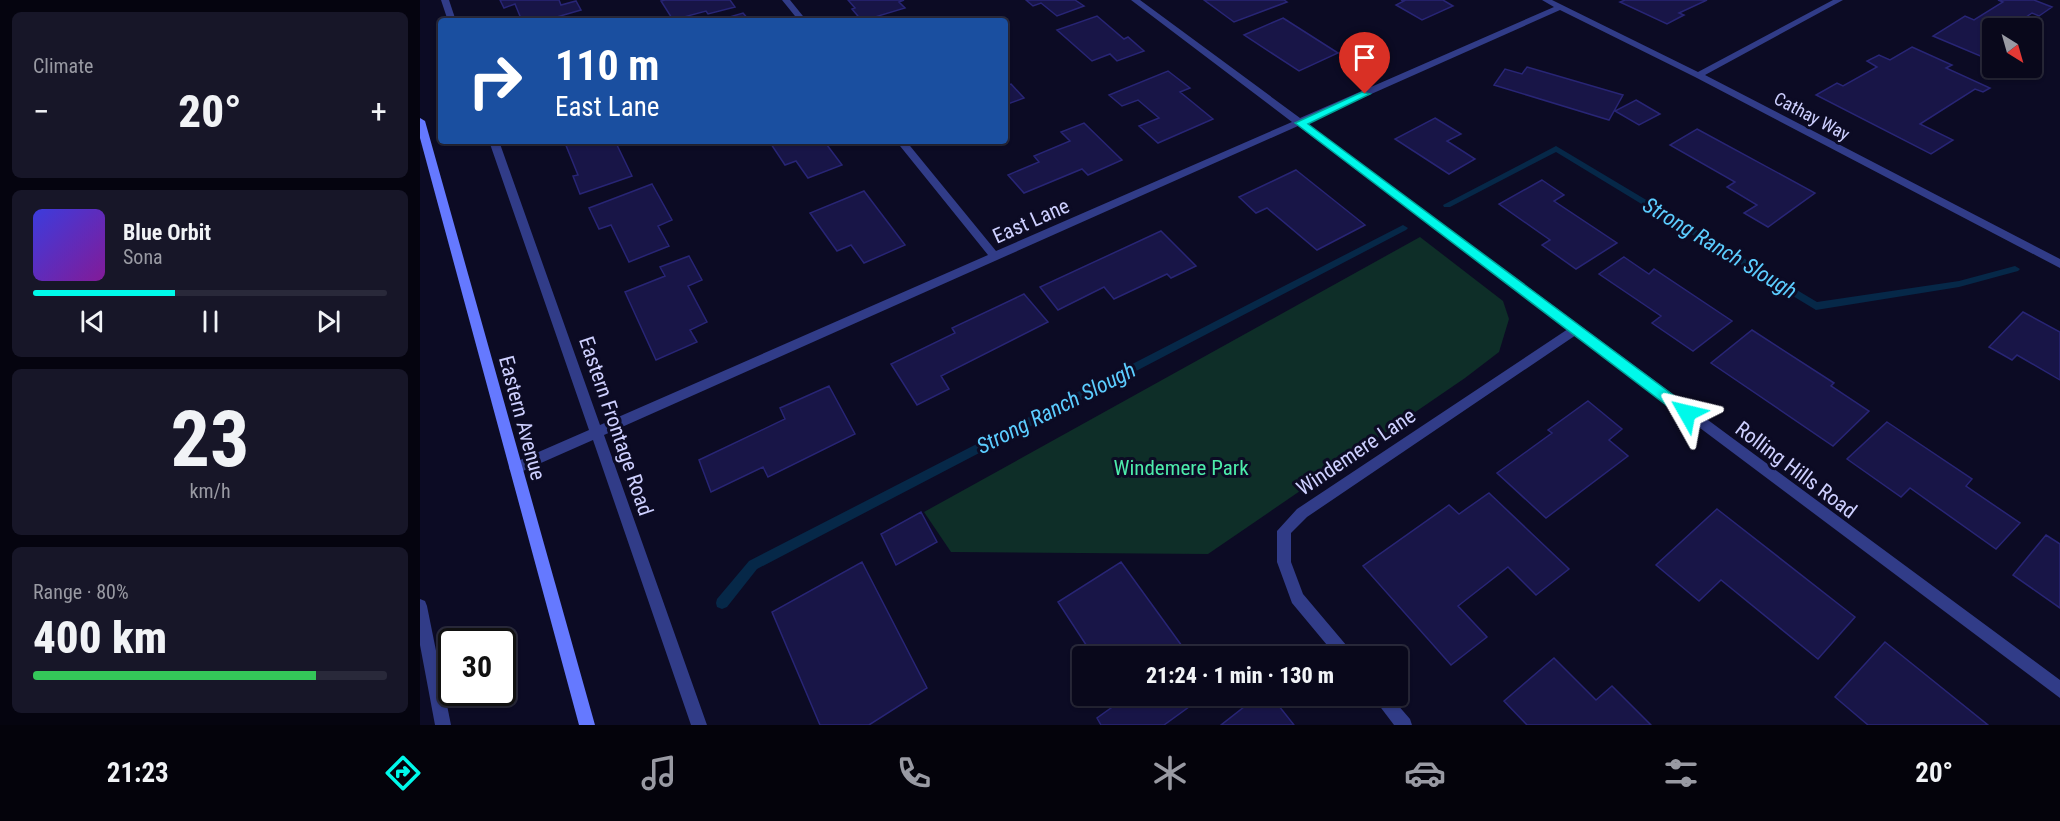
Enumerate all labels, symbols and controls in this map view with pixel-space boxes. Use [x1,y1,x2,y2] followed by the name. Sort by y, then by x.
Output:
[1982,18,2042,78] north arrow
[1982,18,2042,78] map controls
[1339,32,1390,94] pin
[555,41,660,90] text: 110 m
[1348,41,1381,74] icon: arrive
[456,42,534,120] icon: right
[33,54,93,78] text: Climate
[178,85,242,138] text: 20°
[1771,87,1854,145] street label: Cathay Way
[555,91,659,123] text: East Lane
[33,92,50,131] text: −
[371,92,387,131] text: +
[1639,192,1801,304] water label: Strong Ranch Slough
[989,193,1073,248] street label: East Lane
[123,220,211,245] text: Blue Orbit
[123,245,163,269] text: Sona
[76,305,109,338] icon: previous
[194,305,227,338] icon: pause
[312,305,345,338] icon: next
[574,333,658,519] street label: Eastern Frontage Road
[494,353,550,483] street label: Eastern Avenue
[972,357,1140,459] water label: Strong Ranch Slough
[1655,381,1719,445] position arrow
[171,394,249,485] text: 23
[1292,403,1420,500] street label: Windemere Lane
[1731,417,1861,523] street label: Rolling Hills Road
[1113,456,1249,480] park label: Windemere Park
[189,479,231,503] text: km/h
[33,580,129,604] text: Range · 80%
[33,611,167,664] text: 400 km
[438,628,516,706] speed limit sign: 30
[1146,663,1334,688] text: 21:24 · 1 min · 130 m
[382,752,424,794] icon: directions
[638,752,680,794] icon: music
[893,752,935,794] icon: phone
[1149,752,1191,794] icon: climate
[1404,752,1446,794] icon: car
[1660,752,1702,794] icon: filters
[107,757,169,789] text: 21:23
[1915,757,1953,789] text: 20°

